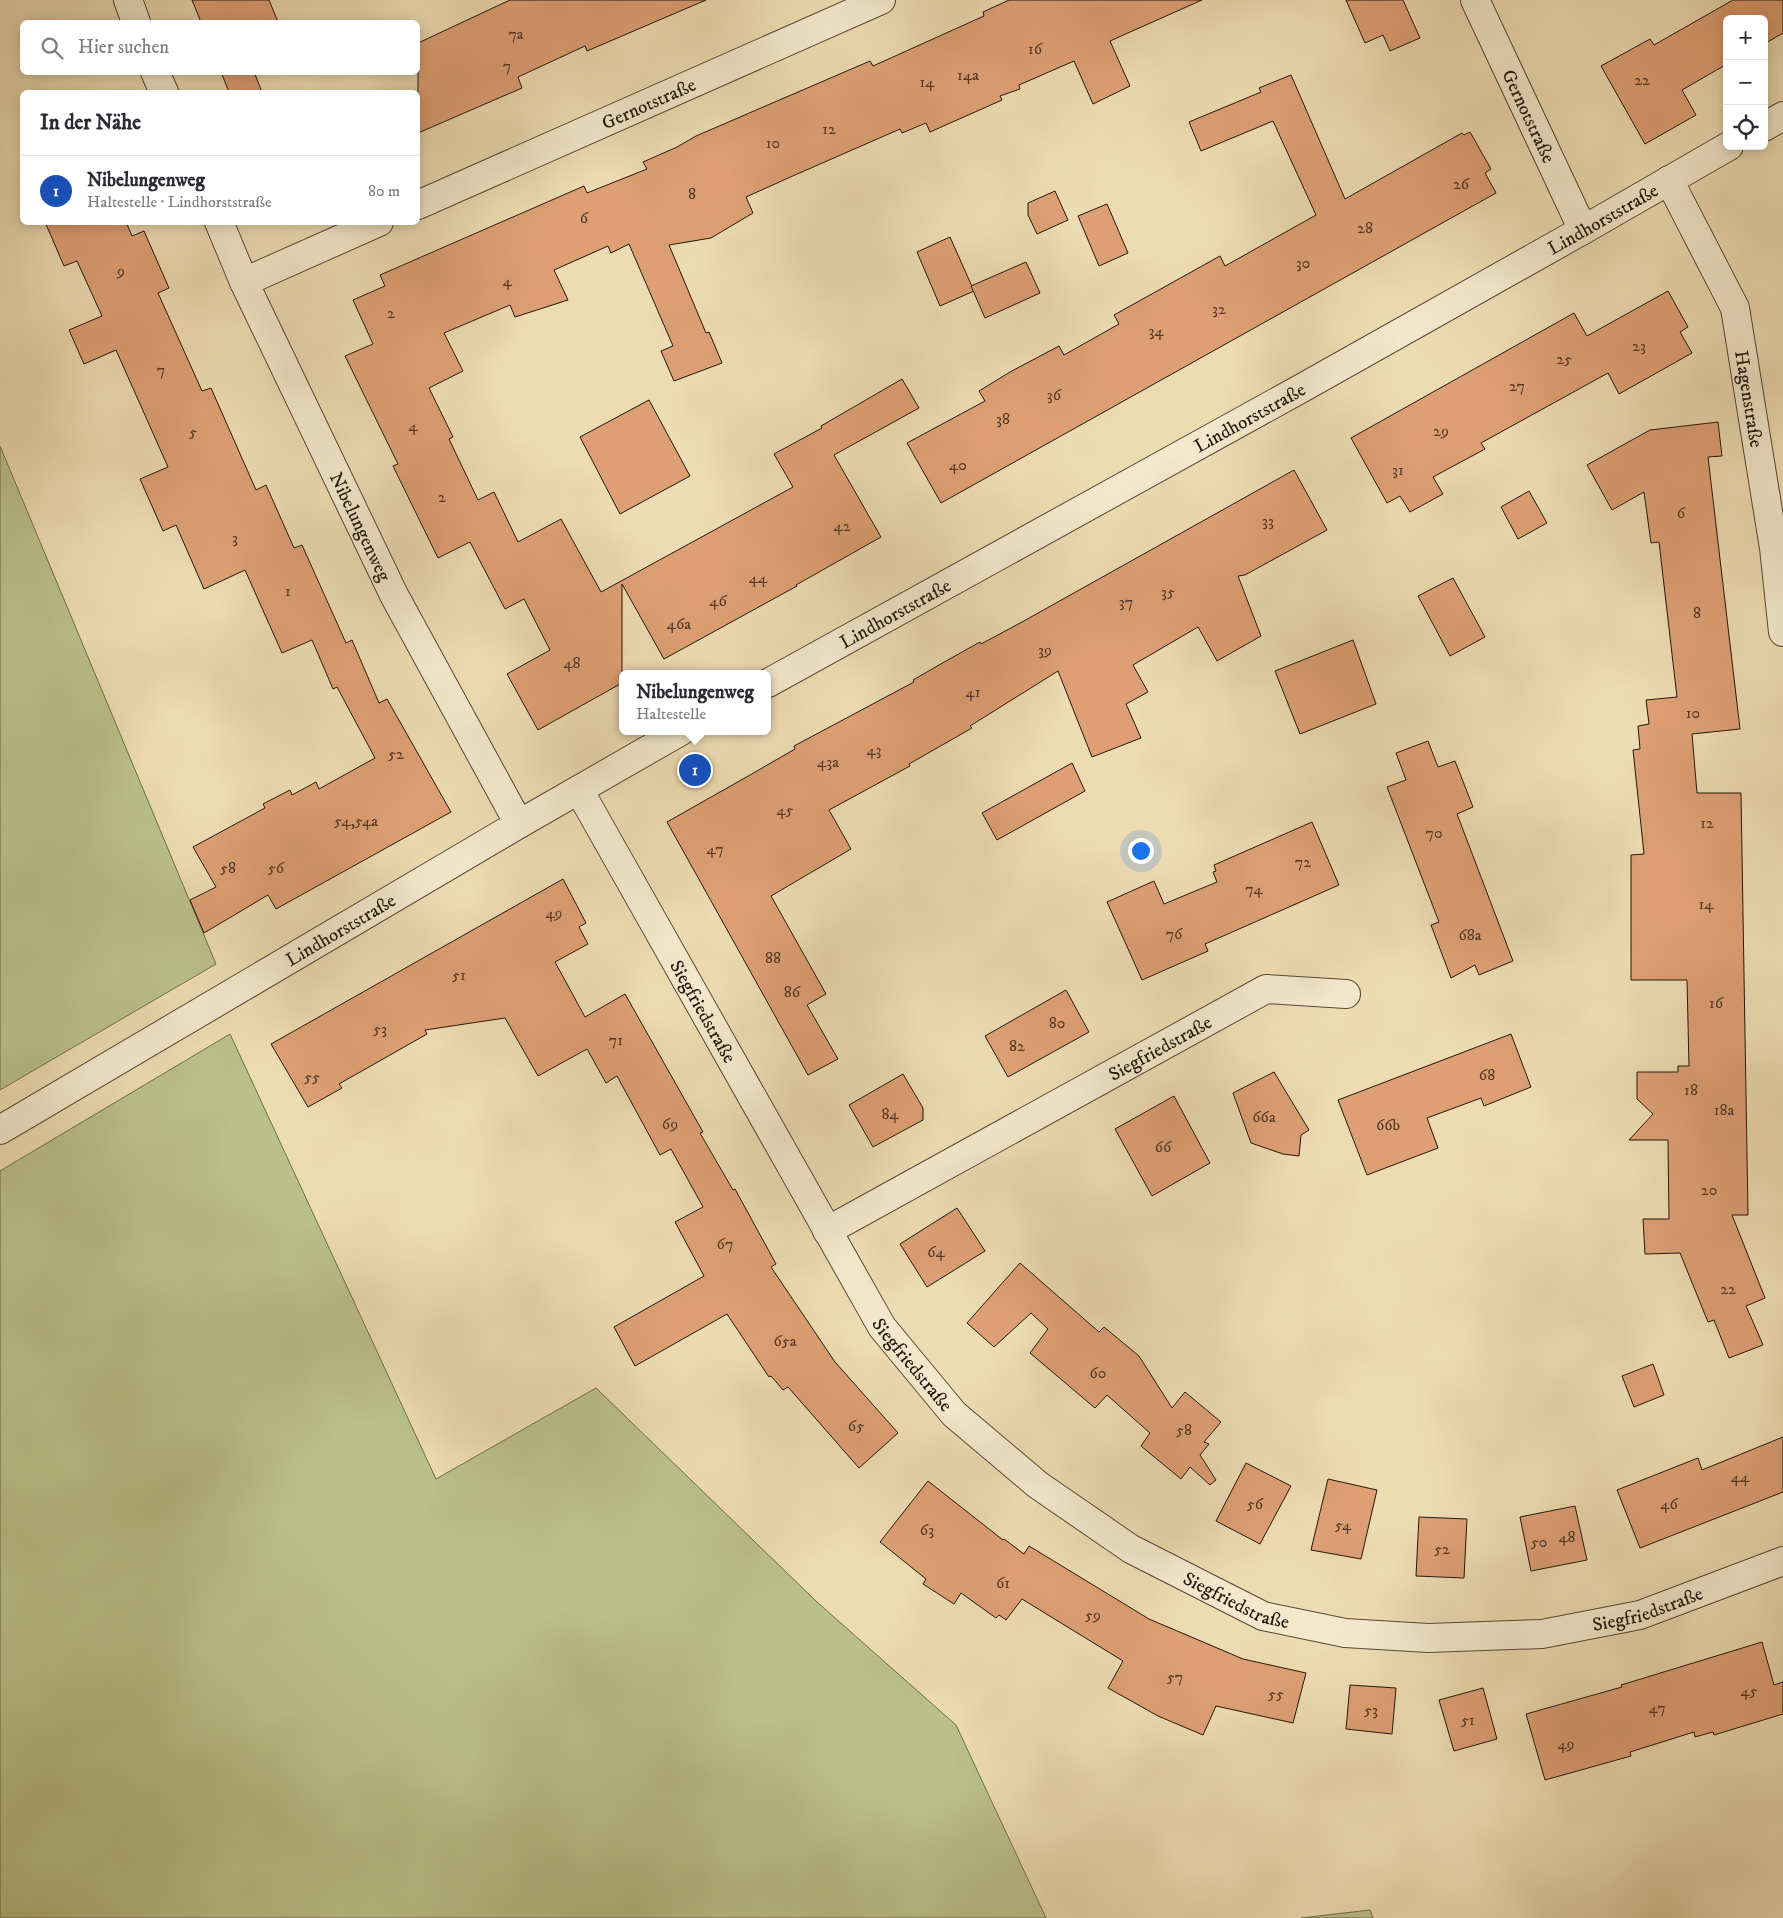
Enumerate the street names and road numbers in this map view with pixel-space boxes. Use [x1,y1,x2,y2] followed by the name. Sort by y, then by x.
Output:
[1496,66,1560,167] street label: Gernotstraße
[598,73,700,135] street label: Gernotstraße
[1544,179,1663,261] street label: Lindhorststraße
[1729,349,1768,449] street label: Hagenstraße
[1190,378,1310,458] street label: Lindhorststraße
[324,469,396,586] street label: Nibelungenweg
[836,574,955,654] street label: Lindhorststraße
[282,889,400,972] street label: Lindhorststraße
[664,956,741,1068] street label: Siegfriedstraße
[1105,1011,1216,1087] street label: Siegfriedstraße
[866,1314,957,1417] street label: Siegfriedstraße
[1179,1567,1291,1634] street label: Siegfriedstraße
[1591,1582,1706,1637] street label: Siegfriedstraße

